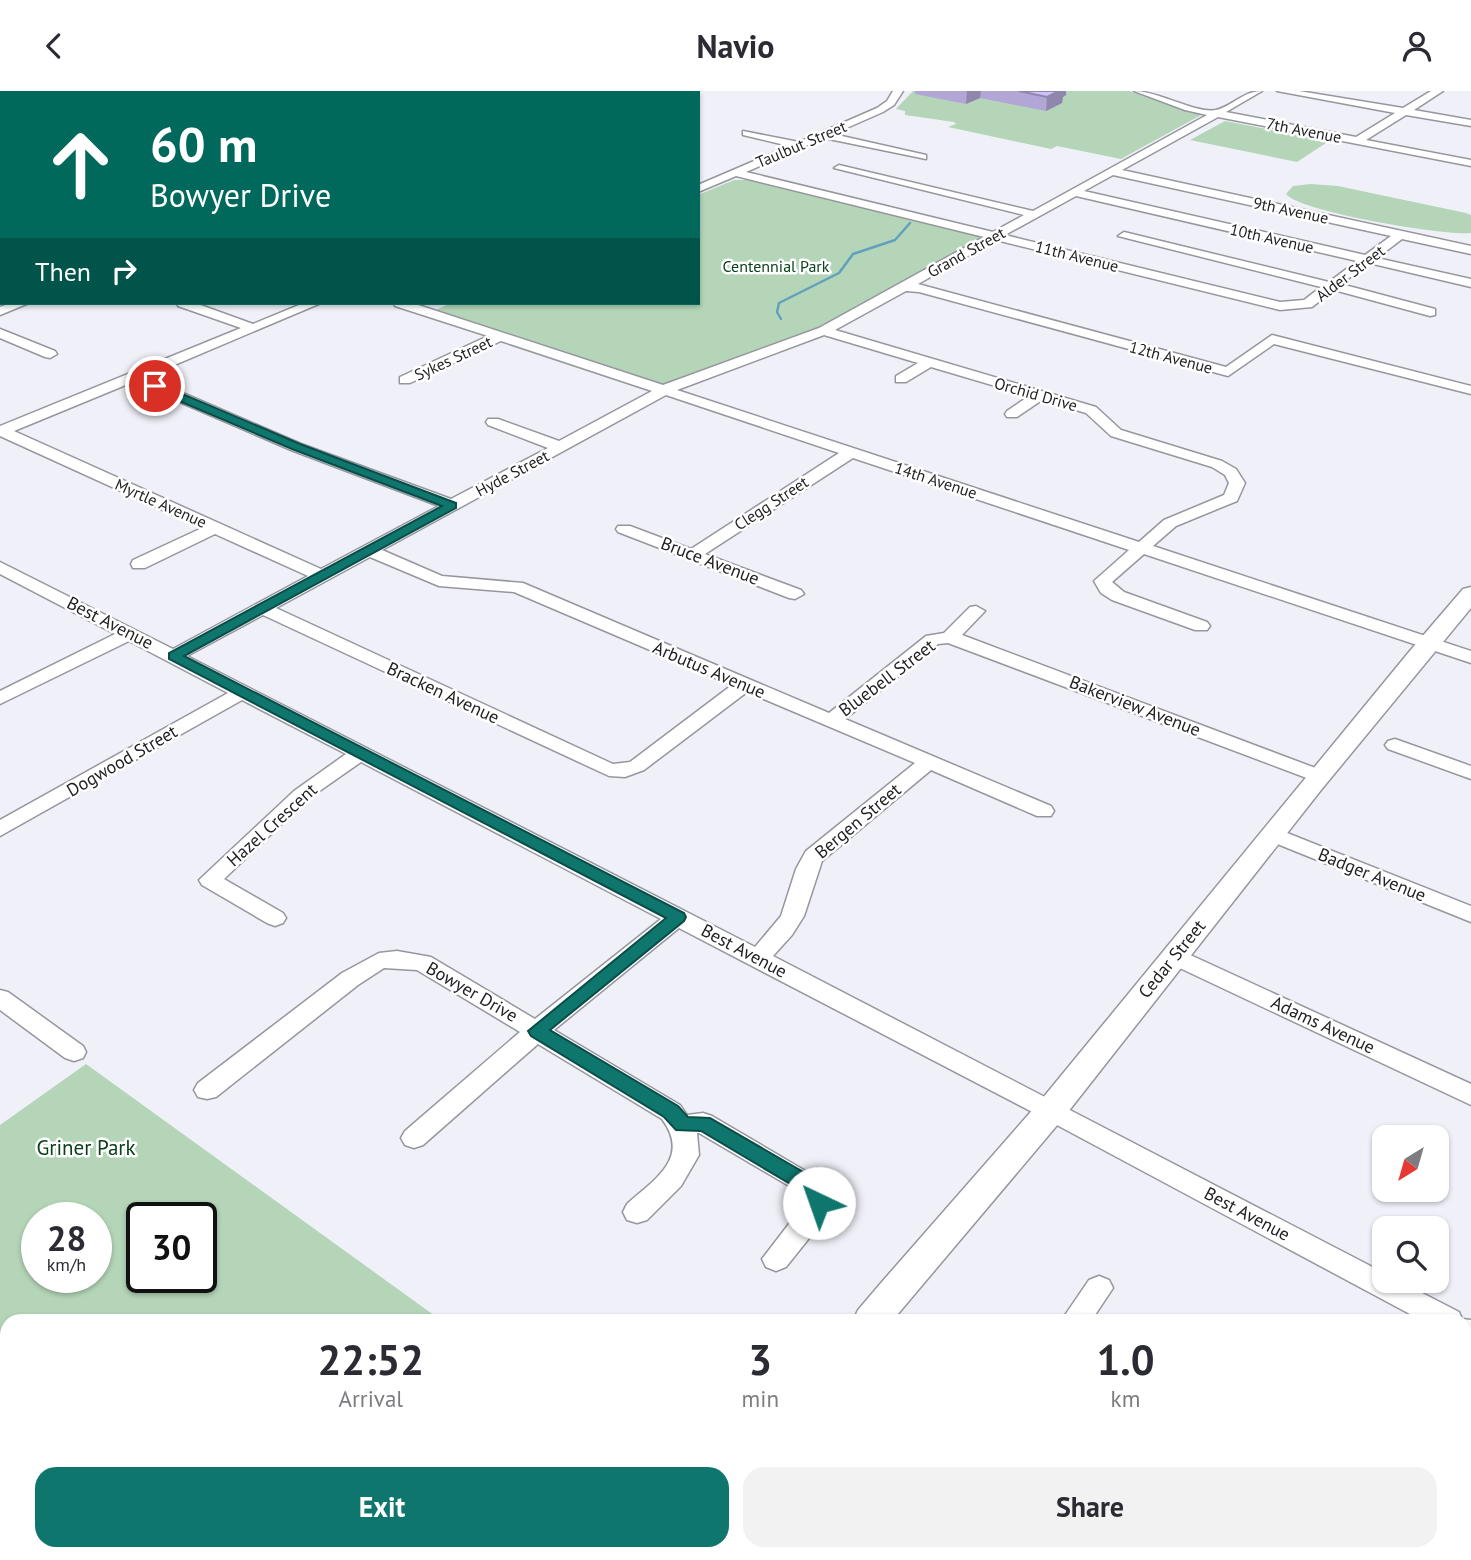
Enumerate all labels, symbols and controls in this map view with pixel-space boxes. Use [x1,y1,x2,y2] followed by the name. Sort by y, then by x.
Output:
[697,25,774,67] text: Navio
[35,27,73,65] icon: back
[1398,27,1436,65] icon: person
[150,112,257,176] text: 60 m
[1265,113,1343,147] street label: 7th Avenue
[753,116,850,172] street label: Taulbut Street
[35,119,126,210] icon: ahead
[150,174,331,216] text: Bowyer Drive
[1251,192,1331,228] street label: 9th Avenue
[1228,219,1316,257] street label: 10th Avenue
[924,222,1009,282] street label: Grand Street
[1033,236,1121,276] street label: 11th Avenue
[1311,240,1389,305] street label: Alder Street
[105,252,143,290] icon: right
[35,255,91,288] text: Then
[723,256,830,276] park label: Centennial Park
[411,331,496,385] street label: Sykes Street
[1127,336,1215,378] street label: 12th Avenue
[125,356,185,416] pin
[136,367,174,405] icon: arrive
[992,373,1080,415] street label: Orchid Drive
[472,445,553,501] street label: Hyde Street
[892,457,980,503] street label: 14th Avenue
[730,471,812,534] street label: Clegg Street
[112,474,210,532] street label: Myrtle Avenue
[658,531,763,590] street label: Bruce Avenue
[63,591,157,654] street label: Best Avenue
[834,634,939,721] street label: Bluebell Street
[650,636,769,704] street label: Arbutus Avenue
[383,656,503,729] street label: Bracken Avenue
[1066,670,1204,741] street label: Bakerview Avenue
[62,720,181,801] street label: Dogwood Street
[222,778,322,871] street label: Hazel Crescent
[810,778,905,863] street label: Bergen Street
[1315,842,1430,907] street label: Badger Avenue
[1133,915,1210,1003] street label: Cedar Street
[697,918,791,983] street label: Best Avenue
[422,956,522,1027] street label: Bowyer Drive
[1268,991,1379,1059] street label: Adams Avenue
[1372,1125,1449,1202] north arrow
[1372,1125,1449,1293] map controls
[36,1134,136,1161] park label: Griner Park
[782,1166,856,1240] position arrow
[1200,1181,1294,1246] street label: Best Avenue
[126,1202,217,1293] speed limit sign: 30
[47,1215,86,1261] text: 28
[1372,1216,1449,1293] button: search
[47,1253,86,1276] text: km/h
[318,1332,424,1387] text: 22:52
[748,1332,772,1387] text: 3
[1096,1332,1154,1387] text: 1.0
[339,1384,403,1413] text: Arrival
[742,1384,779,1413] text: min
[1111,1384,1140,1413] text: km
[35,1467,729,1547] button: Exit
[743,1467,1437,1547] button: Share

